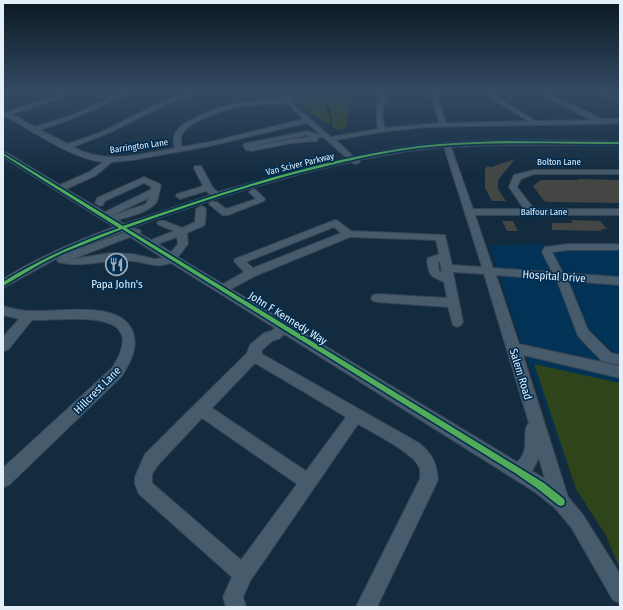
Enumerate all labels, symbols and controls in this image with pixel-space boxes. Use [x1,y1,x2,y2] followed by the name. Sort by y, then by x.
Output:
[109,137,169,155] street label: Barrington Lane
[265,151,335,177] street label: Van Sciver Parkway
[537,157,582,167] street label: Bolton Lane
[521,207,568,217] street label: Balfour Lane
[104,251,130,277] restaurant icon: Papa John's
[522,268,586,285] street label: Hospital Drive
[91,278,143,291] place label: Papa John's
[246,289,329,348] street label: John F Kennedy Way
[507,347,534,401] street label: Salem Road
[71,364,124,417] street label: Hillcrest Lane

